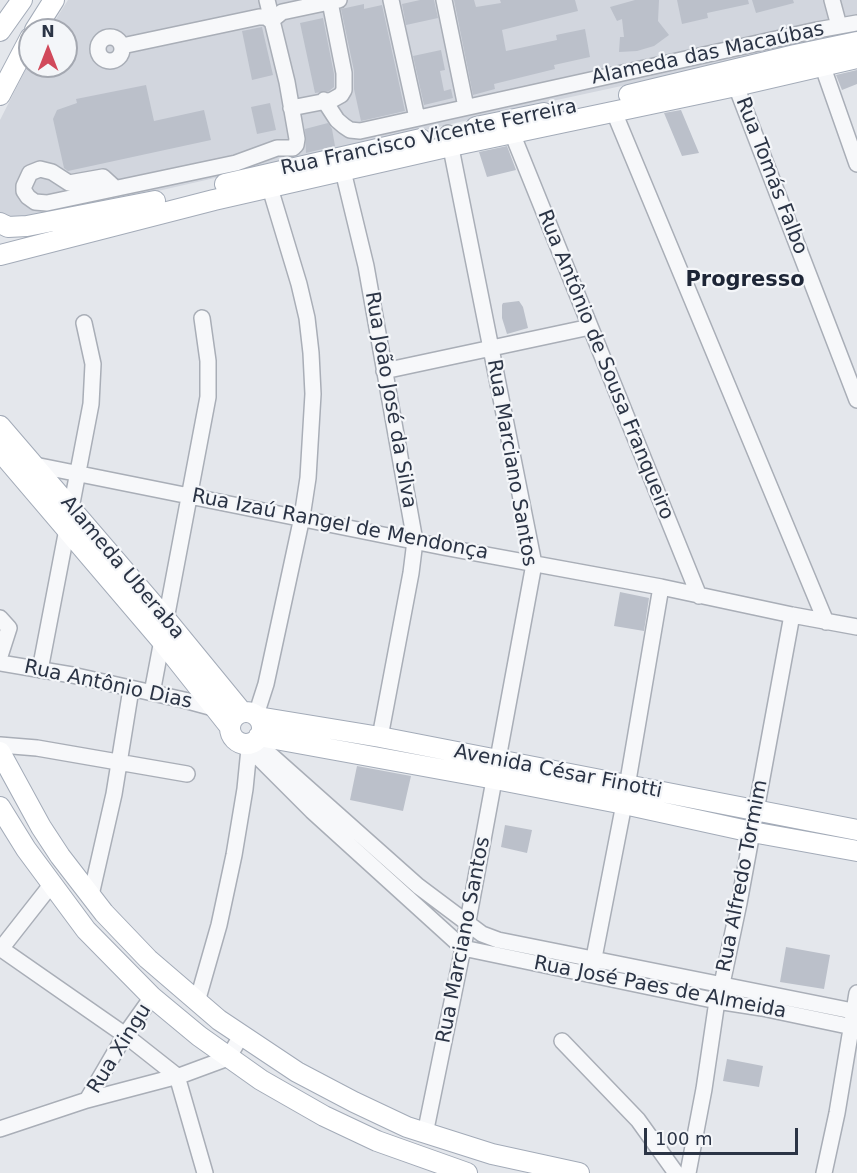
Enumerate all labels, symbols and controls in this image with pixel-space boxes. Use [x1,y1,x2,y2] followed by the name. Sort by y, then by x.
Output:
[18,18,78,78] north arrow
[590,18,826,90] street label: Alameda das Macaúbas
[41,22,55,41] text: N
[730,94,812,258] street label: Rua Tomás Falbo
[279,95,579,181] street label: Rua Francisco Vicente Ferreira
[532,207,678,523] street label: Rua Antônio de Sousa Franqueiro
[685,268,805,294] district label: Progresso
[359,290,421,510] street label: Rua João José da Silva
[481,358,541,568] street label: Rua Marciano Santos
[190,484,490,566] street label: Rua Izaú Rangel de Mendonça
[55,491,189,645] street label: Alameda Uberaba
[22,655,194,715] street label: Rua Antônio Dias
[452,740,664,804] street label: Avenida César Finotti
[713,778,773,974] street label: Rua Alfredo Tormim
[432,835,496,1045] street label: Rua Marciano Santos
[532,952,788,1024] street label: Rua José Paes de Almeida
[83,1000,157,1098] street label: Rua Xingu
[647,1116,802,1154] scale bar
[655,1128,713,1149] text: 100 m

